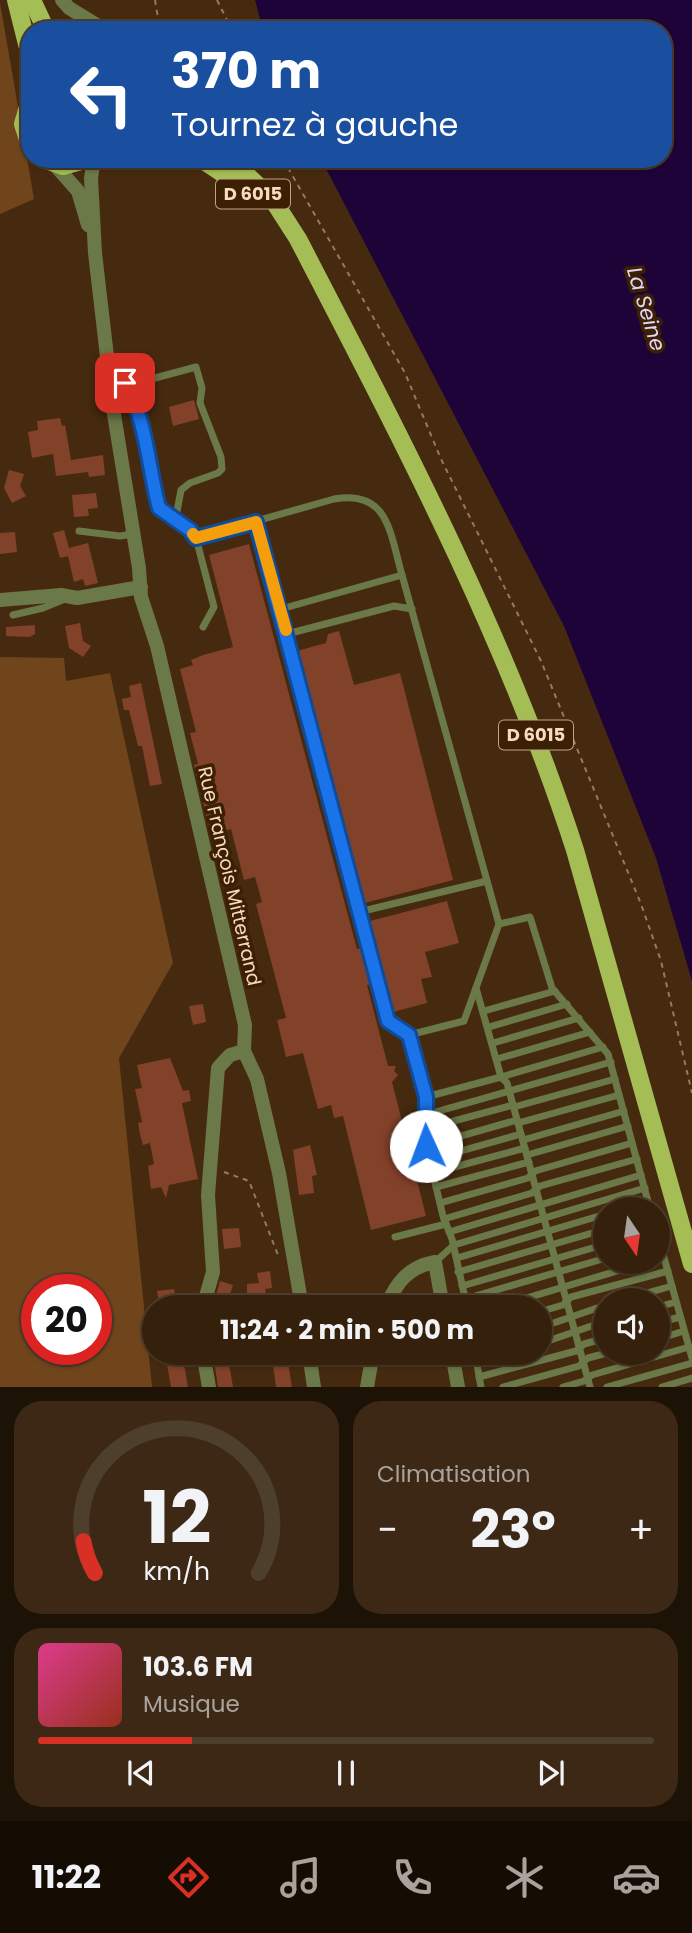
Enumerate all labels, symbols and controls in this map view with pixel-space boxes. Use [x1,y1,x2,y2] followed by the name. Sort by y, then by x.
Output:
[171,37,321,105] text: 370 m
[56,49,147,140] icon: left
[171,102,458,147] text: Tournez à gauche
[216,180,290,209] road number: D 6015
[620,263,673,354] water label: La Seine
[95,353,155,413] pin
[106,364,144,402] icon: arrive
[499,720,573,750] road number: D 6015
[191,764,268,988] street label: Rue François Mitterrand
[389,1109,463,1183] position arrow
[593,1197,670,1274] north arrow
[593,1197,670,1365] map controls
[21,1274,112,1365] speed limit sign: 20
[593,1288,670,1365] button: sound
[220,1312,474,1348] text: 11:24 · 2 min · 500 m
[377,1458,530,1490] text: Climatisation
[142,1468,211,1569] text: 12
[470,1493,556,1566] text: 23°
[377,1503,398,1556] text: −
[628,1503,654,1556] text: +
[143,1554,210,1589] text: km/h
[143,1649,253,1685] text: 103.6 FM
[143,1688,240,1720] text: Musique
[122,1754,160,1792] icon: previous
[327,1754,365,1792] icon: pause
[532,1754,570,1792] icon: next
[164,1853,213,1902] icon: directions
[276,1853,325,1902] icon: music
[388,1853,437,1902] icon: phone
[500,1853,549,1902] icon: climate
[612,1853,661,1902] icon: car
[31,1854,101,1899] text: 11:22

